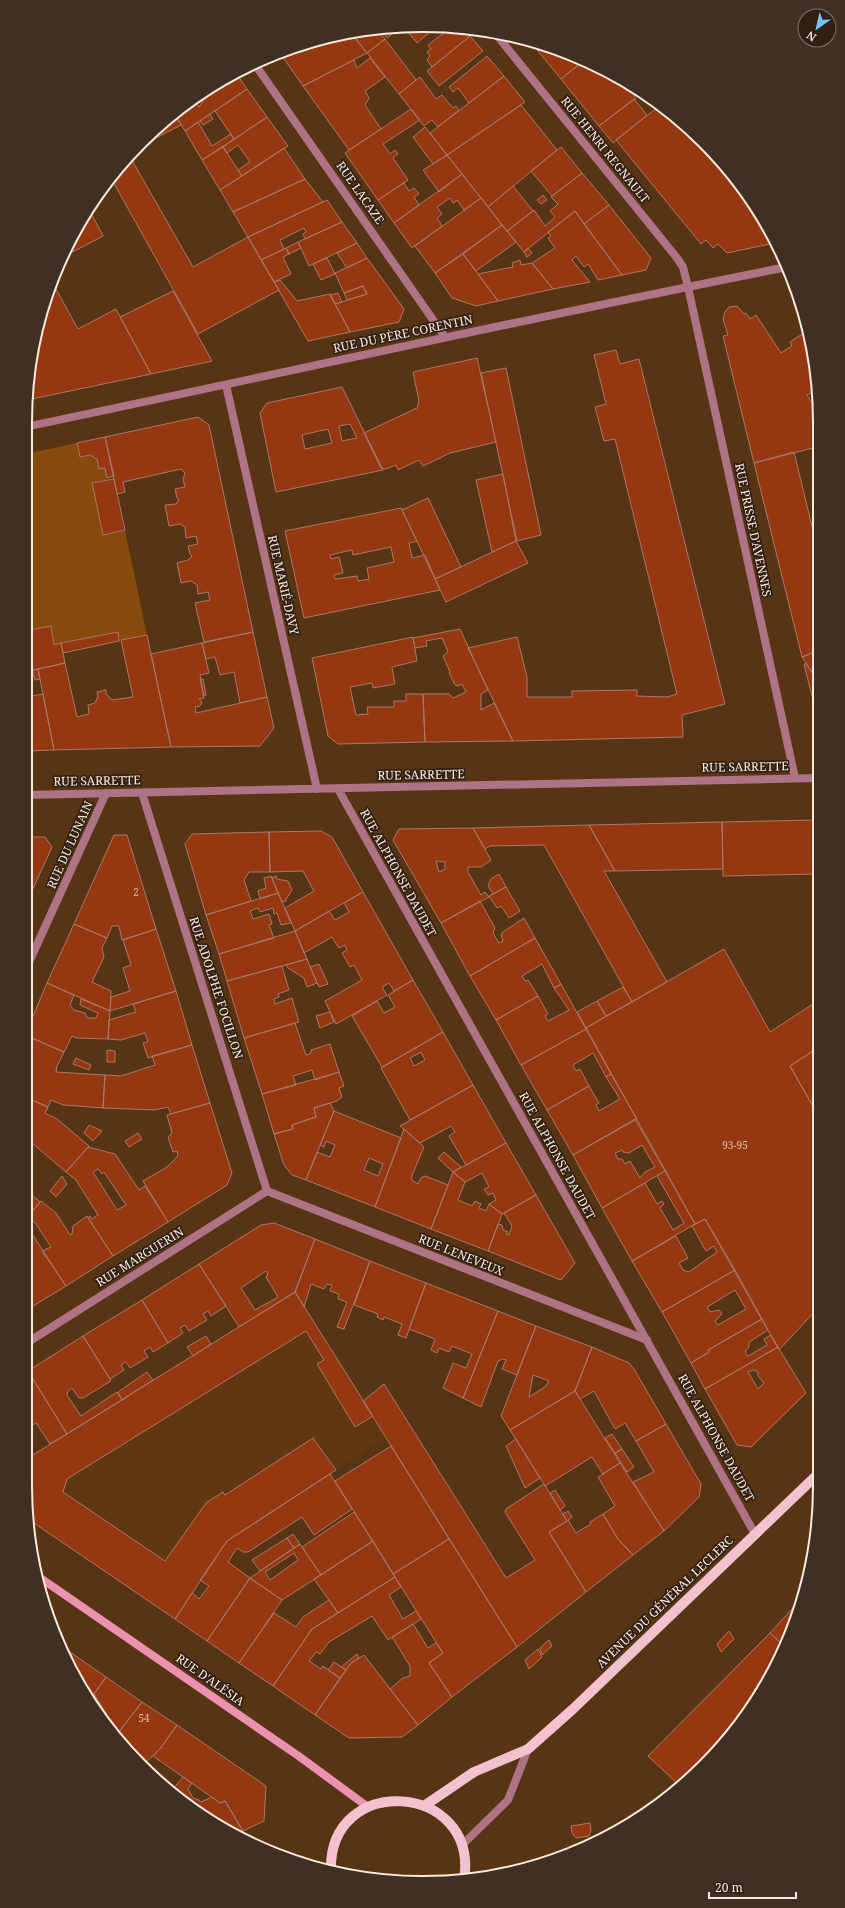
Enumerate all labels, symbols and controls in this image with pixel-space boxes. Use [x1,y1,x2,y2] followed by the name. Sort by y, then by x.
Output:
[797,8,837,48] north arrow
[803,28,819,45] text: N
[557,93,654,207] street label: RUE HENRI REGNAULT
[332,158,388,228] street label: RUE LACAZE
[332,310,474,357] street label: RUE DU PÈRE CORENTIN
[731,462,776,598] street label: RUE PRISSE D'AVENNES
[264,533,303,637] street label: RUE MARIÉ-DAVY
[701,757,789,776] street label: RUE SARRETTE
[377,765,465,784] street label: RUE SARRETTE
[53,771,141,790] street label: RUE SARRETTE
[43,798,97,891] street label: RUE DU LUNAIN
[356,806,441,940] street label: RUE ALPHONSE DAUDET
[133,885,139,899] house number: 2
[185,915,248,1061] street label: RUE ADOLPHE FOCILLON
[515,1089,600,1223] street label: RUE ALPHONSE DAUDET
[722,1138,748,1152] house number: 93-95
[93,1223,187,1290] street label: RUE MARGUERIN
[416,1230,506,1279] street label: RUE LENEVEUX
[674,1371,759,1505] street label: RUE ALPHONSE DAUDET
[593,1532,737,1672] street label: AVENUE DU GÉNÉRAL LECLERC
[173,1650,248,1710] street label: RUE D'ALÉSIA
[138,1711,150,1725] house number: 54
[709,1874,796,1900] scale bar
[715,1879,743,1896] text: 20 m

